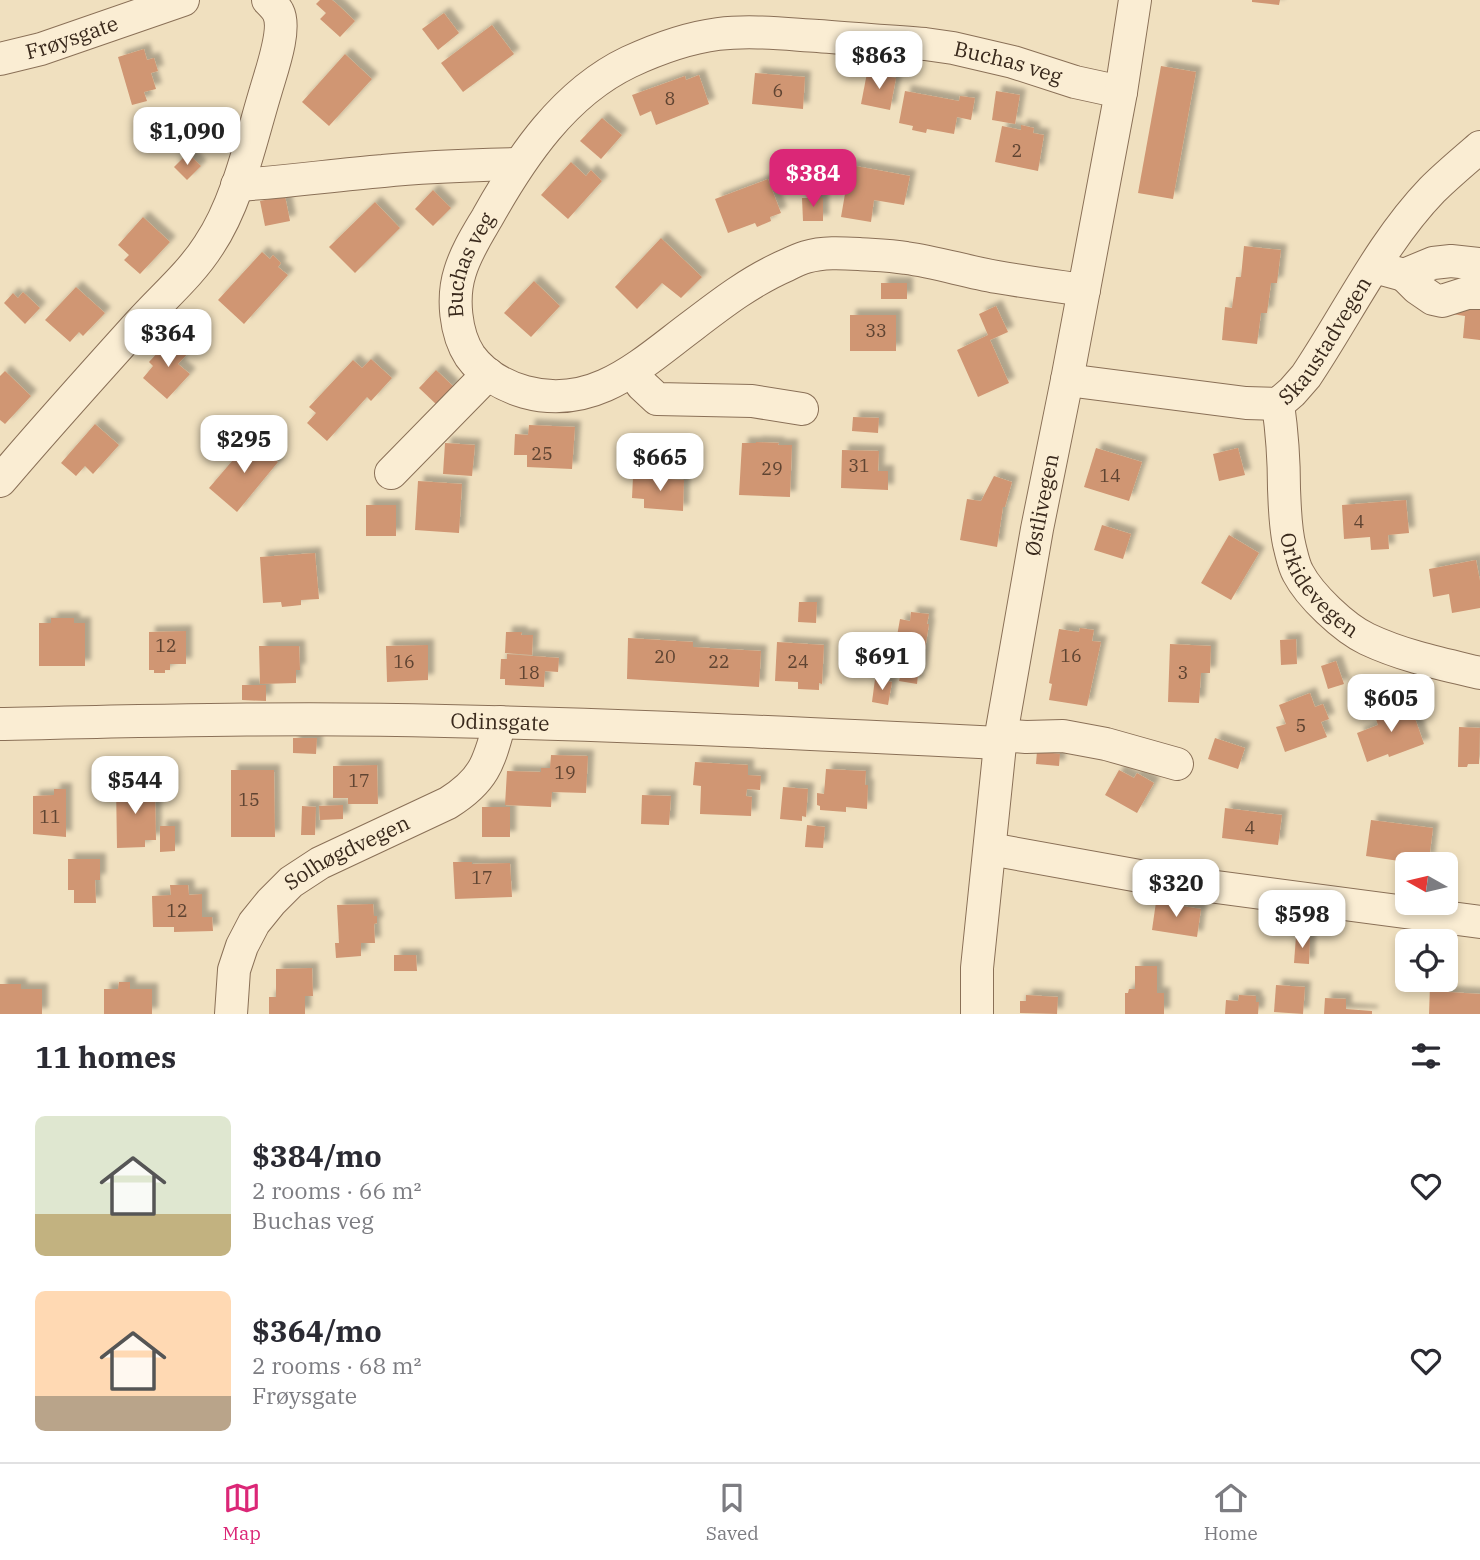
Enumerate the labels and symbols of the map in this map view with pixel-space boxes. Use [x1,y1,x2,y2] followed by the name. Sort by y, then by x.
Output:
[23,8,122,65] street label: Frøysgate
[838,32,920,91] pin: $863
[951,34,1067,90] street label: Buchas veg
[773,79,783,102] house number: 6
[665,87,675,110] house number: 8
[130,108,244,167] pin: $1,090
[1012,139,1022,162] house number: 2
[772,150,854,209] pin: $384
[441,206,501,319] street label: Buchas veg
[1272,271,1377,411] street label: Skaustadvegen
[127,310,209,369] pin: $364
[865,319,887,342] house number: 33
[203,416,285,475] pin: $295
[619,434,701,493] pin: $665
[531,442,553,465] house number: 25
[1018,451,1065,558] street label: Østlivegen
[848,454,870,477] house number: 31
[761,457,783,480] house number: 29
[1099,464,1121,487] house number: 14
[1354,510,1364,533] house number: 4
[1274,530,1365,643] street label: Orkidevegen
[841,632,923,692] pin: $691
[155,634,177,657] house number: 12
[1060,644,1082,667] house number: 16
[654,645,676,668] house number: 20
[393,650,415,673] house number: 16
[708,650,730,673] house number: 22
[787,650,809,673] house number: 24
[518,661,540,684] house number: 18
[1178,661,1188,684] house number: 3
[1350,674,1432,734] pin: $605
[450,706,550,737] street label: Odinsgate
[1296,714,1306,737] house number: 5
[94,756,176,816] pin: $544
[554,761,576,784] house number: 19
[348,769,370,792] house number: 17
[238,788,260,811] house number: 15
[39,805,61,828] house number: 11
[278,808,414,896] street label: Solhøgdvegen
[1245,816,1255,839] house number: 4
[1395,852,1458,915] north arrow
[1135,860,1217,919] pin: $320
[471,866,493,889] house number: 17
[1261,890,1343,950] pin: $598
[166,899,188,922] house number: 12

